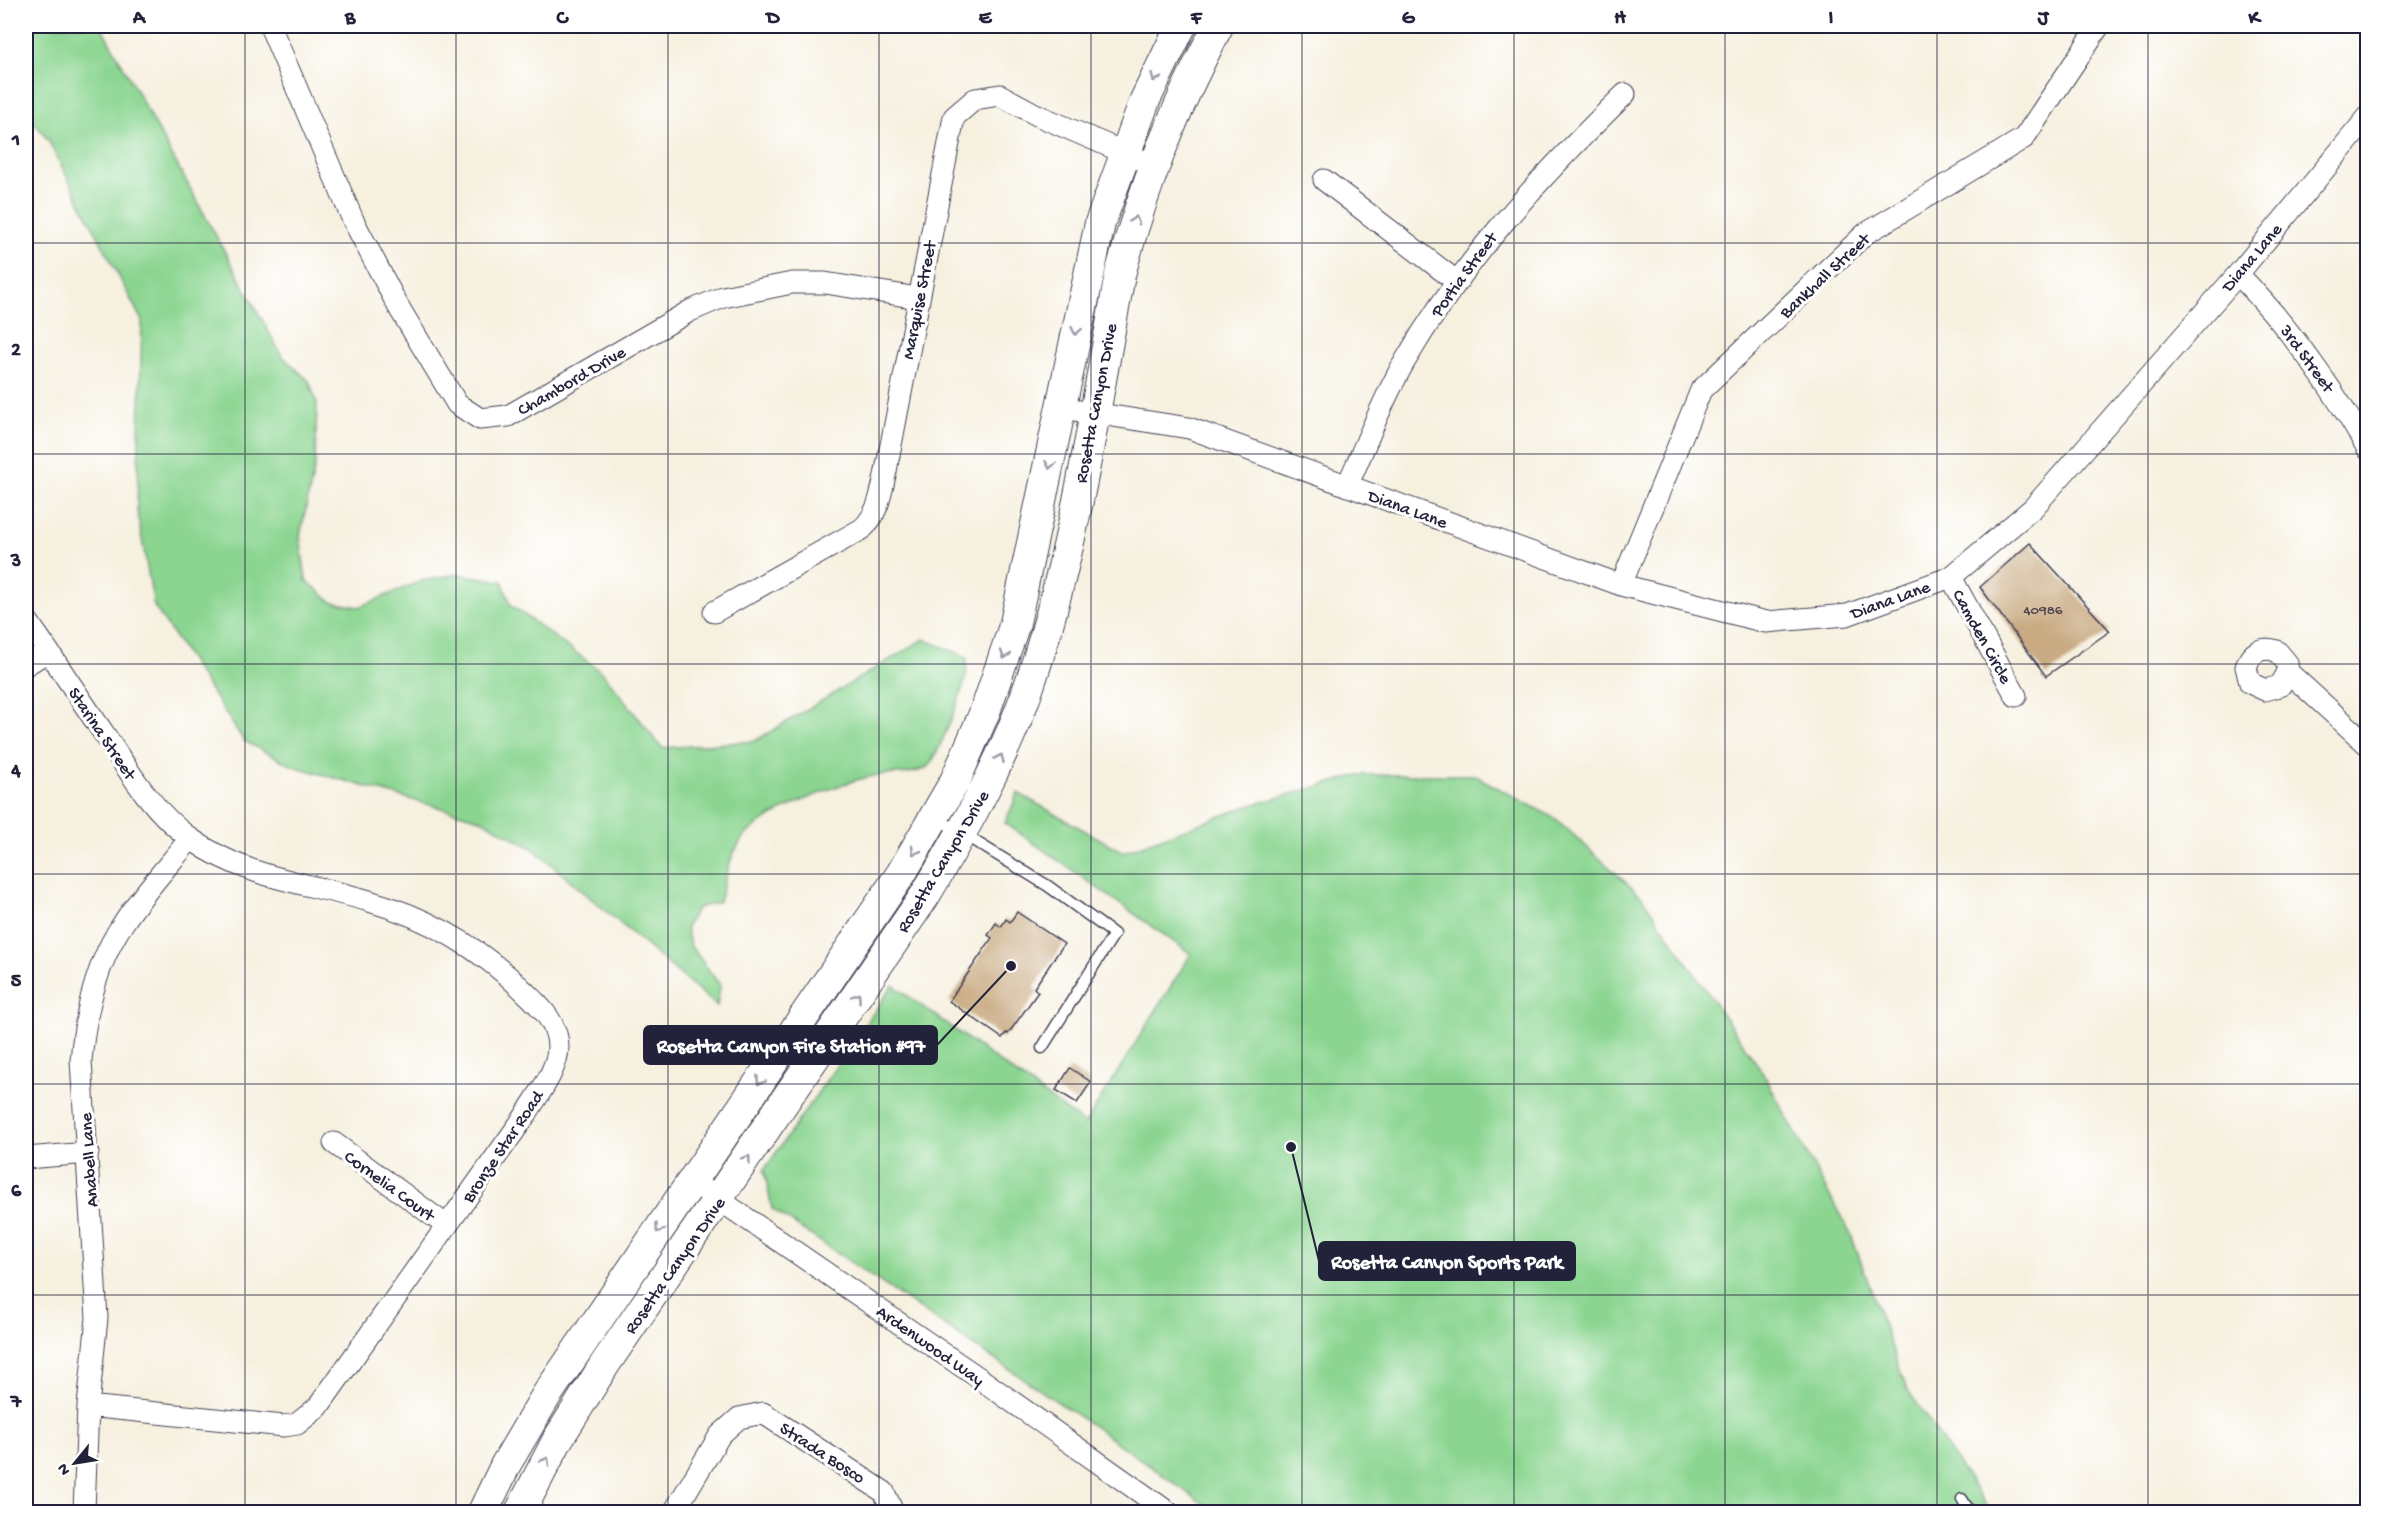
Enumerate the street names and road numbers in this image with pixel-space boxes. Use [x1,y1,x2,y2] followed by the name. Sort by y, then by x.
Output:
[2218,220,2288,298] street label: Diana Lane
[1427,228,1504,323] street label: Portia Street
[1776,229,1876,325] street label: Bankhall Street
[899,238,943,361] street label: Marquise Street
[1072,321,1123,485] street label: Rosetta Canyon Drive
[2274,321,2339,399] street label: 3rd Street
[514,342,631,422] street label: Chambord Drive
[1364,486,1450,535] street label: Diana Lane
[1847,577,1934,626] street label: Diana Lane
[1946,586,2016,689] street label: Camden Circle
[62,684,140,786] street label: Starina Street
[893,787,995,937] street label: Rosetta Canyon Drive
[458,1086,550,1208] street label: Bronze Star Road
[77,1111,104,1208] street label: Anabell Lane
[339,1147,439,1228] street label: Cornelia Court
[621,1193,732,1339] street label: Rosetta Canyon Drive
[872,1302,988,1392] street label: Ardenwood Way
[775,1419,868,1489] street label: Strada Bosco

